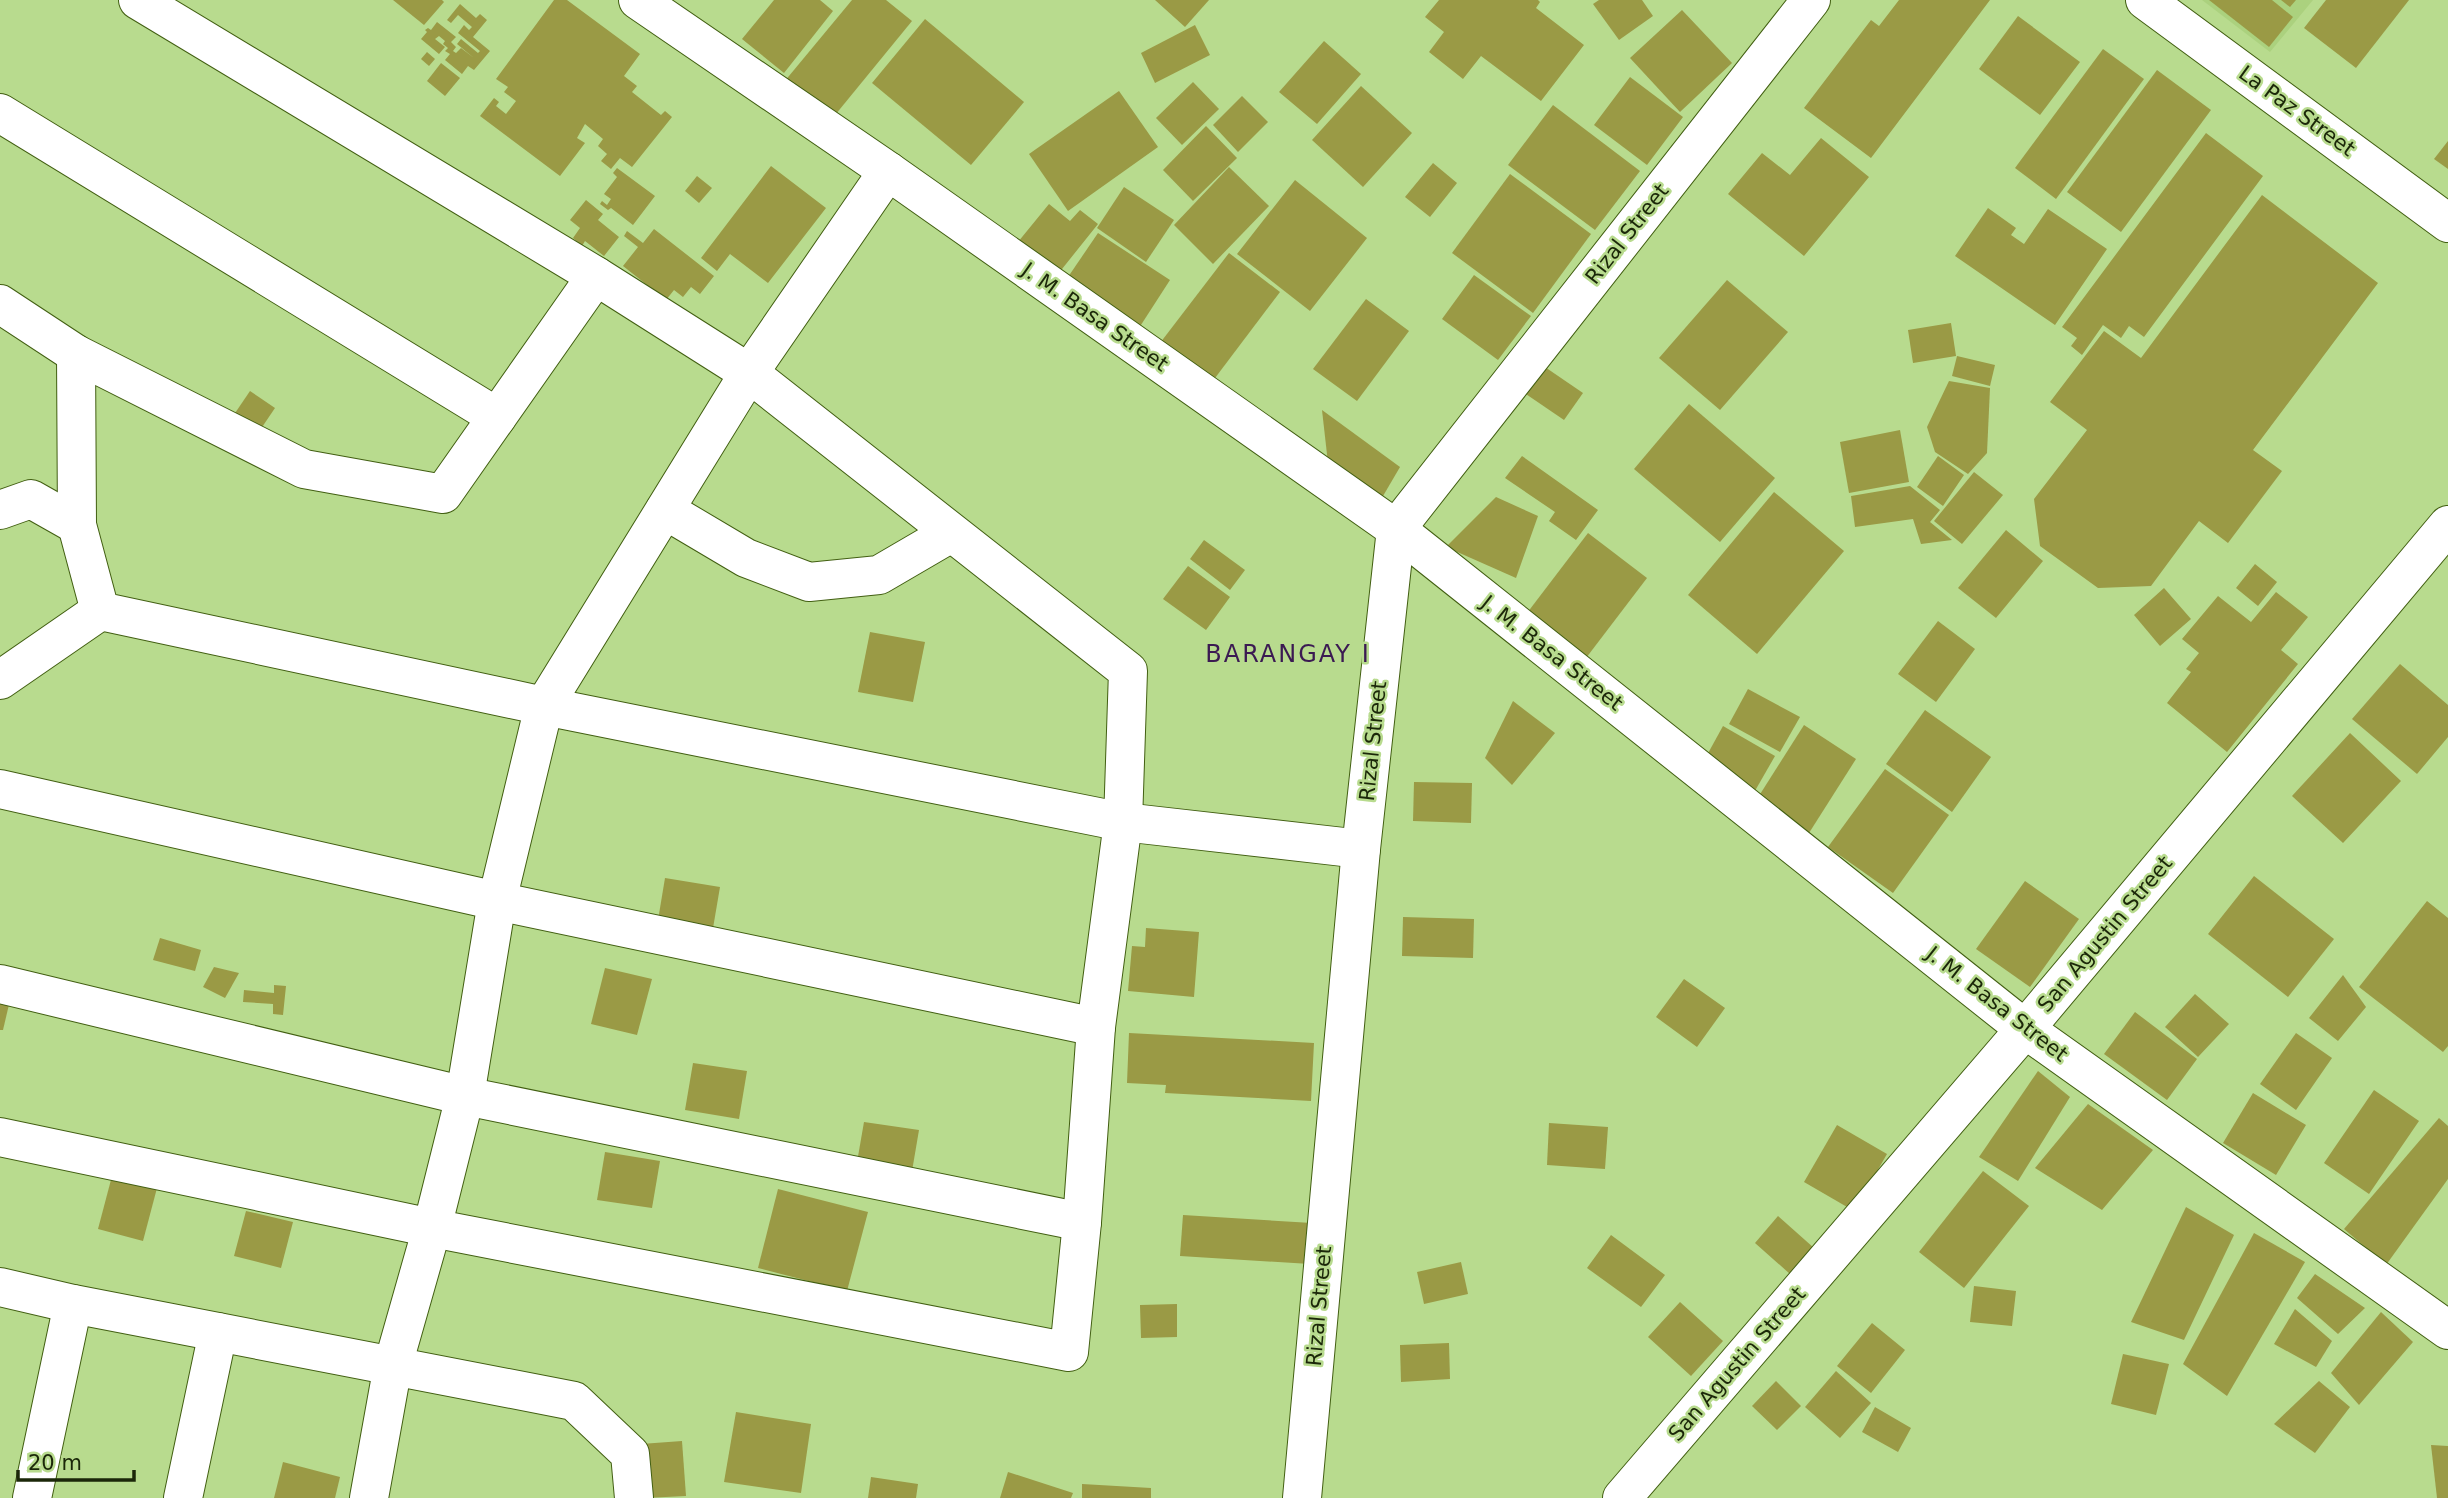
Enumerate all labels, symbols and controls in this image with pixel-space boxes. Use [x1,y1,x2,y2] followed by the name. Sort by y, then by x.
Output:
[2234,61,2360,161] street label: La Paz Street
[1580,179,1674,289] street label: Rizal Street
[1016,257,1173,376] street label: J. M. Basa Street
[1475,589,1627,716] street label: J. M. Basa Street
[1205,640,1371,668] district label: BARANGAY I
[1355,680,1391,802] street label: Rizal Street
[2033,851,2177,1017] street label: San Agustin Street
[1920,940,2072,1067] street label: J. M. Basa Street
[1302,1245,1336,1367] street label: Rizal Street
[1664,1282,1810,1446] street label: San Agustin Street
[18,1438,133,1482] scale bar
[28,1451,82,1475] text: 20 m

